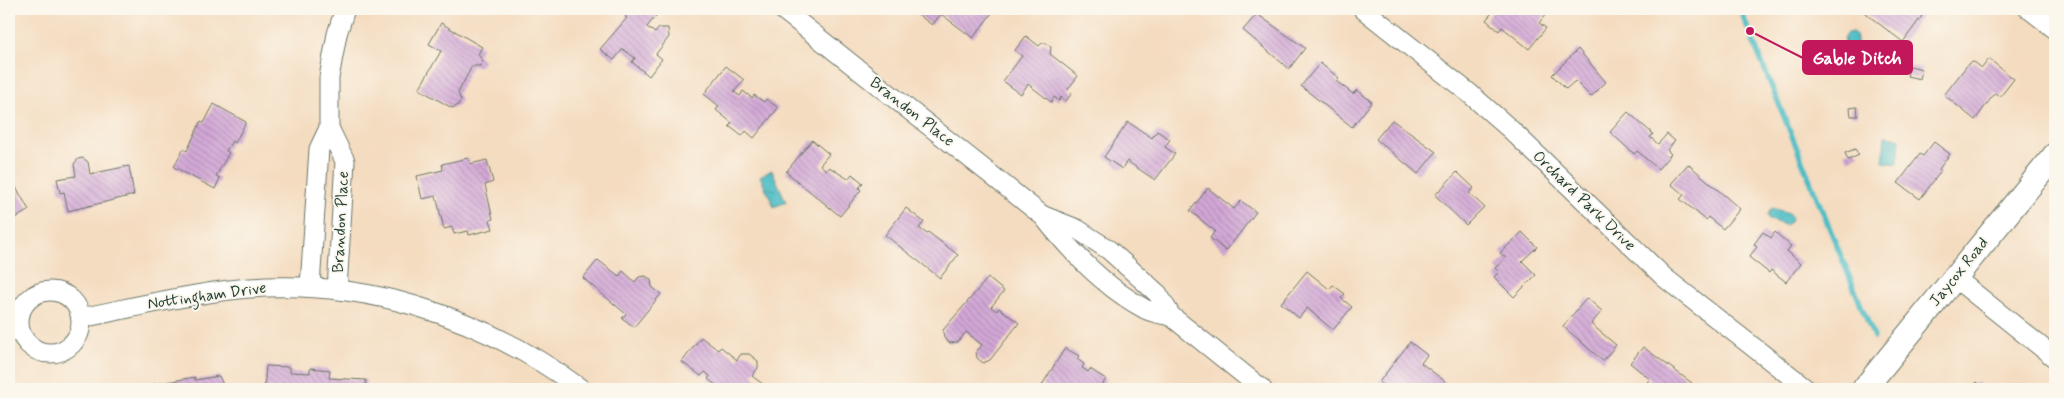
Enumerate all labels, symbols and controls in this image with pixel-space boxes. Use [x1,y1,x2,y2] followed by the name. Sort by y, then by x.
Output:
[1803,41,1912,74] callout: Gable Ditch
[1812,47,1902,71] text: Gable Ditch
[865,72,959,152] street label: Brandon Place
[1528,146,1640,256] street label: Orchard Park Drive
[328,171,354,273] street label: Brandon Place
[1925,233,1993,311] street label: Jaycox Road
[146,277,268,316] street label: Nottingham Drive

